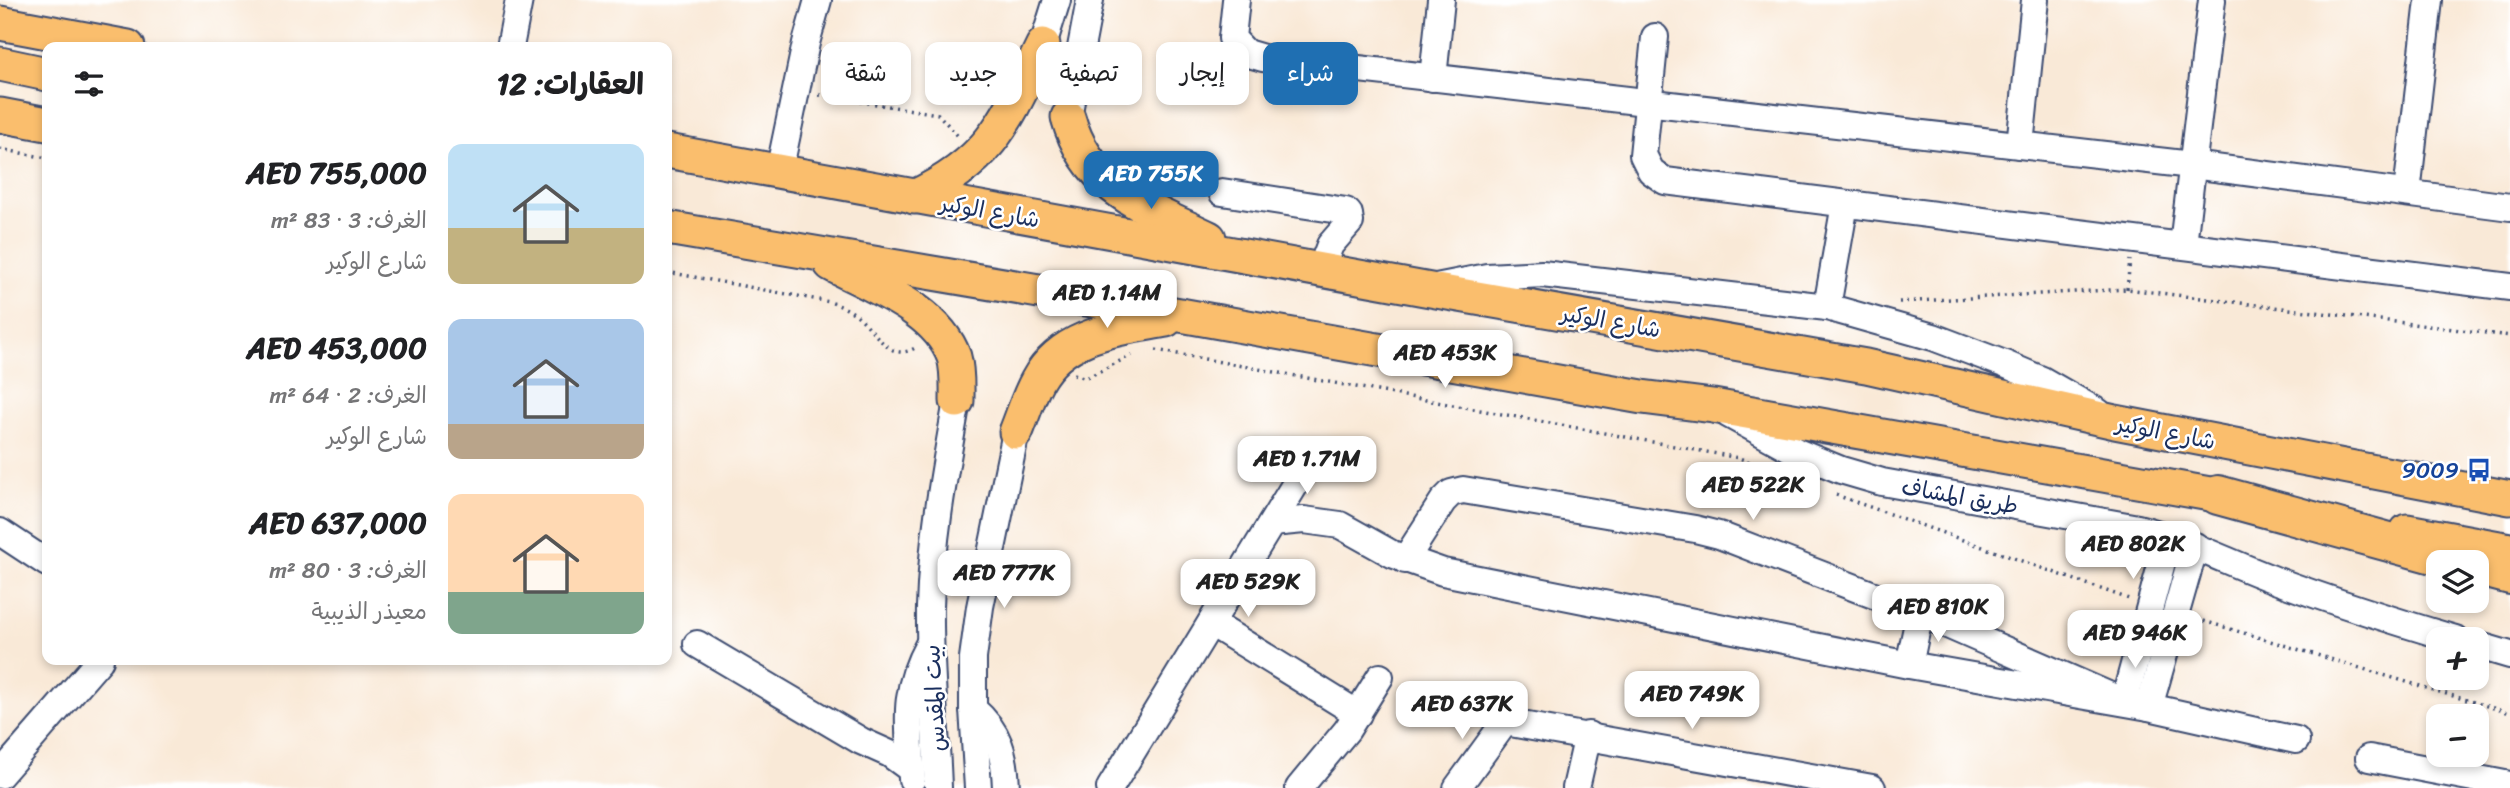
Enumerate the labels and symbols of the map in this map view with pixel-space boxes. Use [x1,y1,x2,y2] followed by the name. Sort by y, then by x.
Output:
[1079,152,1223,211] pin: AED 755K
[935,182,1043,240] street label: شارع الوكير
[1027,270,1187,330] pin: AED 1.14M
[1556,292,1664,350] street label: شارع الوكير
[1373,330,1517,390] pin: AED 453K
[2111,402,2219,462] street label: شارع الوكير
[1227,436,1387,496] pin: AED 1.71M
[2402,450,2459,491] place label: 9009
[2465,456,2493,484] bus stop icon: 9009
[1681,462,1825,522] pin: AED 522K
[1898,466,2022,527] street label: طريق المشاف
[2061,522,2205,581] pin: AED 802K
[932,550,1076,610] pin: AED 777K
[1176,560,1320,619] pin: AED 529K
[1866,584,2010,644] pin: AED 810K
[2063,610,2207,670] pin: AED 946K
[911,643,958,753] street label: بيت المقدس
[1620,672,1764,731] pin: AED 749K
[1390,682,1534,741] pin: AED 637K

